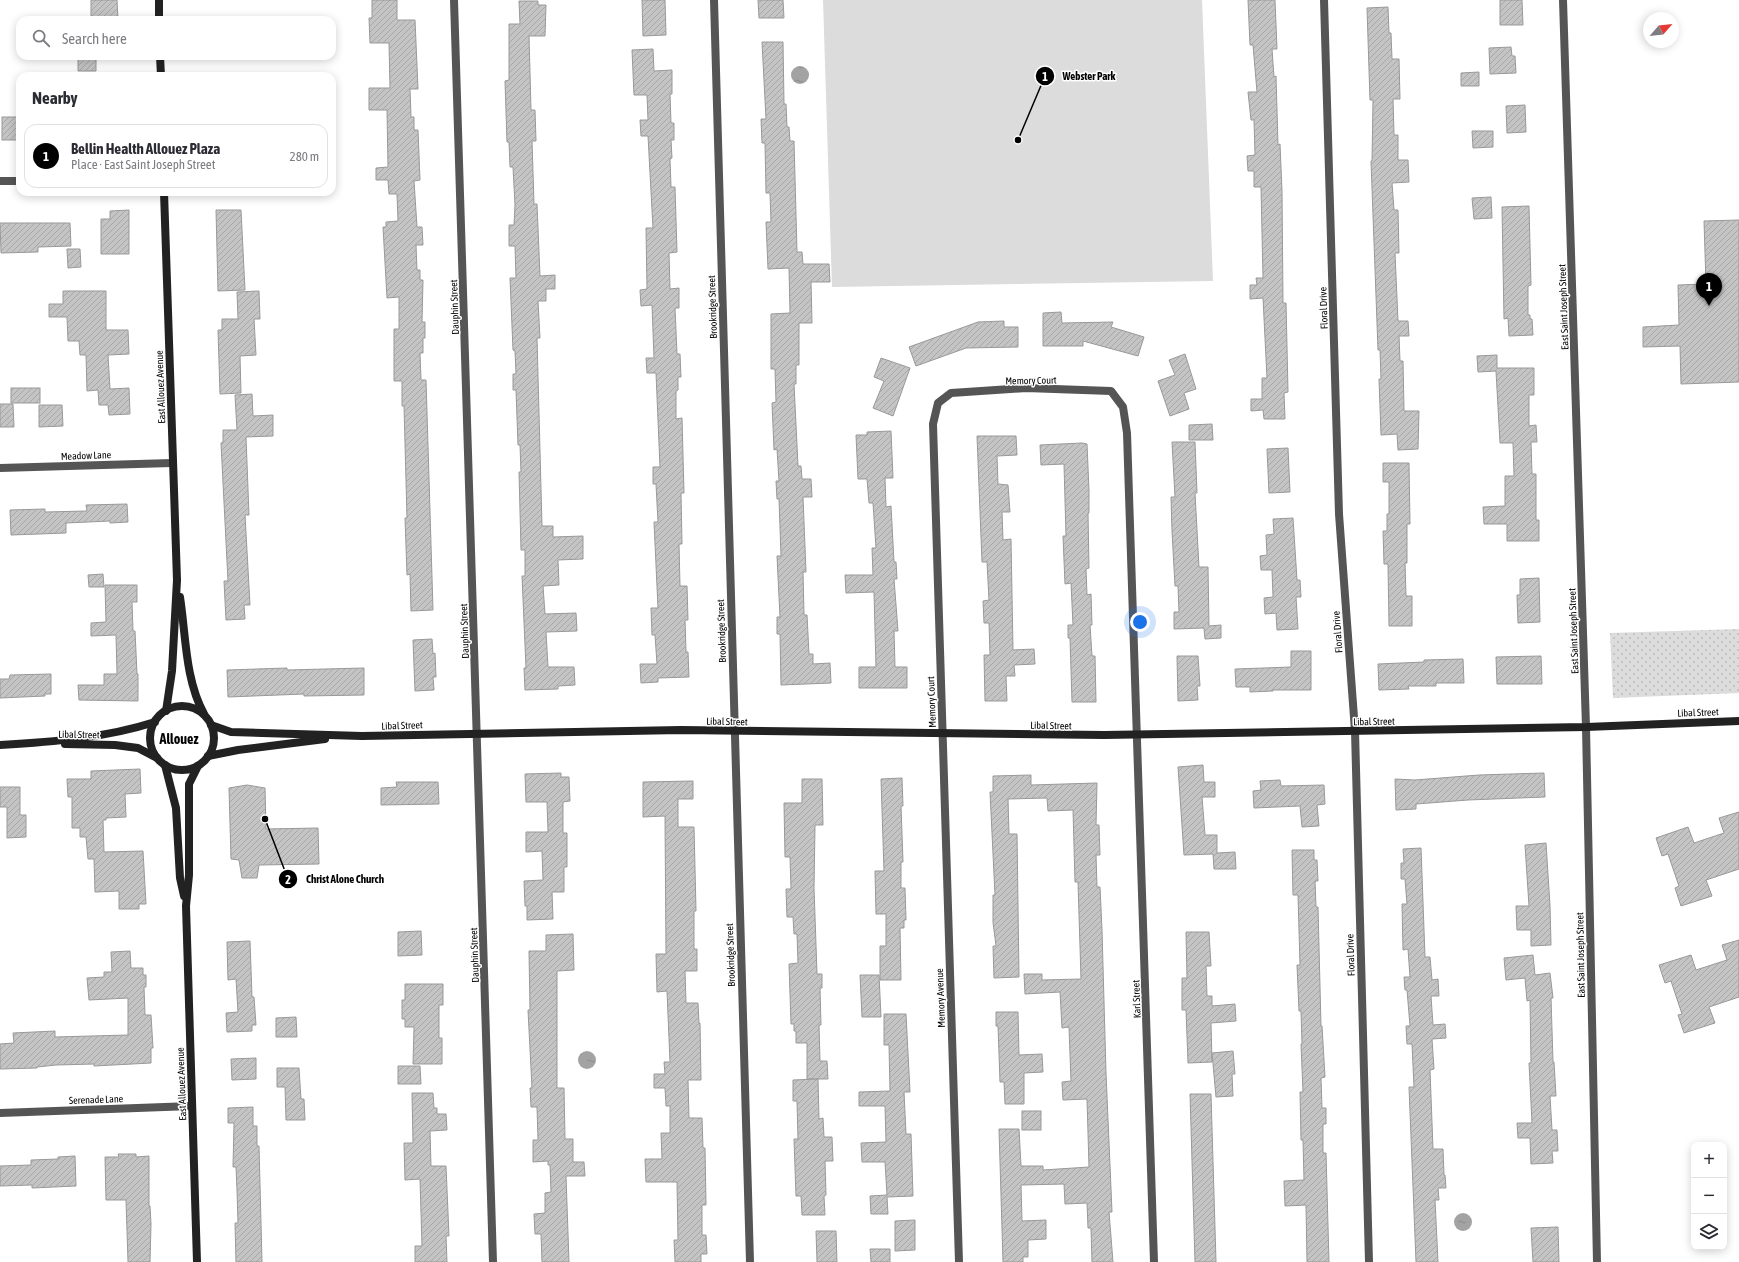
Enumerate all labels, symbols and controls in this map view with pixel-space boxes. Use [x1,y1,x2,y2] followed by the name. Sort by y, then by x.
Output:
[1643,12,1679,48] north arrow
[16,16,336,60] search box
[30,27,52,49] icon: search
[62,30,127,47] text: Search here
[1035,65,1124,88] callout: Webster Park
[1042,70,1048,84] text: 1
[1062,70,1116,82] text: Webster Park
[32,88,78,108] text: Nearby
[71,140,220,157] text: Bellin Health Allouez Plaza
[43,149,49,164] text: 1
[290,149,319,164] text: 280 m
[71,157,215,172] text: Place · East Saint Joseph Street
[1557,264,1570,350] street label: East Saint Joseph Street
[1696,273,1722,306] pin: 1
[706,275,719,339] street label: Brookridge Street
[448,279,461,335] street label: Dauphin Street
[1317,286,1330,329] street label: Floral Drive
[154,350,167,424] street label: East Allouez Avenue
[1005,375,1057,386] street label: Memory Court
[61,449,112,462] street label: Meadow Lane
[1567,588,1580,674] street label: East Saint Joseph Street
[715,599,728,663] street label: Brookridge Street
[458,603,471,659] street label: Dauphin Street
[1331,610,1344,653] street label: Floral Drive
[1130,612,1150,632] your location
[925,676,938,728] street label: Memory Court
[1677,706,1719,719] street label: Libal Street
[706,716,748,727] street label: Libal Street
[1353,716,1395,727] street label: Libal Street
[381,719,423,732] street label: Libal Street
[1030,720,1072,731] street label: Libal Street
[58,729,100,740] street label: Libal Street
[159,731,198,747] district label: Allouez
[278,868,392,891] callout: Christ Alone Church
[285,873,291,887] text: 2
[306,873,384,885] text: Christ Alone Church
[1574,912,1587,998] street label: East Saint Joseph Street
[724,923,737,987] street label: Brookridge Street
[468,927,481,983] street label: Dauphin Street
[1344,933,1357,976] street label: Floral Drive
[934,968,947,1028] street label: Memory Avenue
[1130,980,1143,1018] street label: Karl Street
[175,1047,188,1121] street label: East Allouez Avenue
[69,1093,124,1106] street label: Serenade Lane
[1691,1142,1727,1250] map controls
[1691,1142,1727,1178] button: +
[1691,1178,1727,1214] button: −
[1691,1214,1727,1250] button: layers

